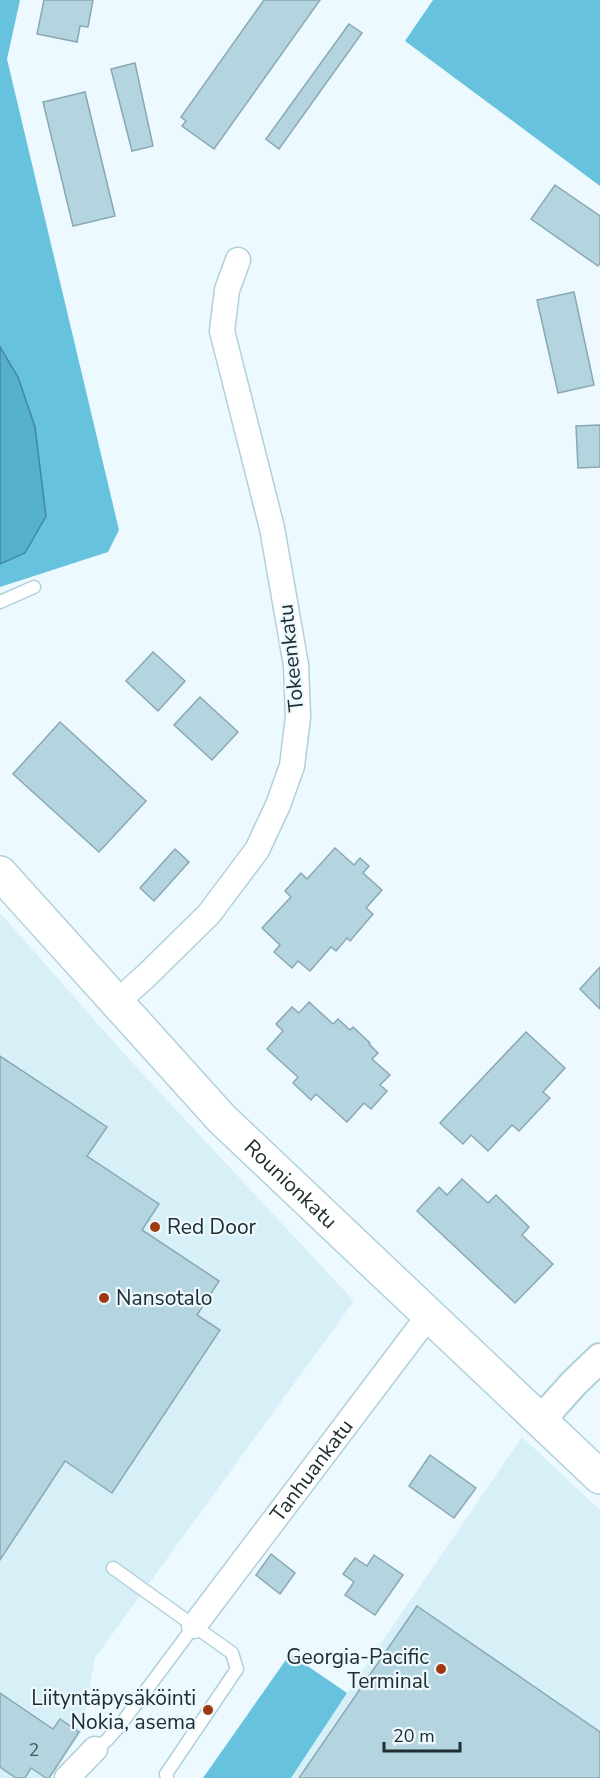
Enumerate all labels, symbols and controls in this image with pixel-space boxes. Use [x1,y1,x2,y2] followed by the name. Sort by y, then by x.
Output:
[271,603,311,713] street label: Tokeenkatu
[238,1133,343,1235] street label: Rounionkatu
[167,1213,257,1241] place label: Red Door
[148,1220,162,1234] marker: Red Door
[116,1284,213,1312] place label: Nansotalo
[97,1291,111,1305] marker: Nansotalo
[264,1413,359,1527] street label: Tanhuankatu
[286,1643,430,1695] place label: Georgia-Pacific Terminal
[434,1662,448,1676] marker: Georgia-Pacific Terminal
[31,1684,196,1736] place label: Liityntäpysäköinti Nokia, asema
[201,1703,215,1717] marker: Liityntäpysäköinti Nokia, asema
[384,1715,460,1753] scale bar
[393,1724,435,1748] text: 20 m
[29,1738,39,1762] house number: 2

